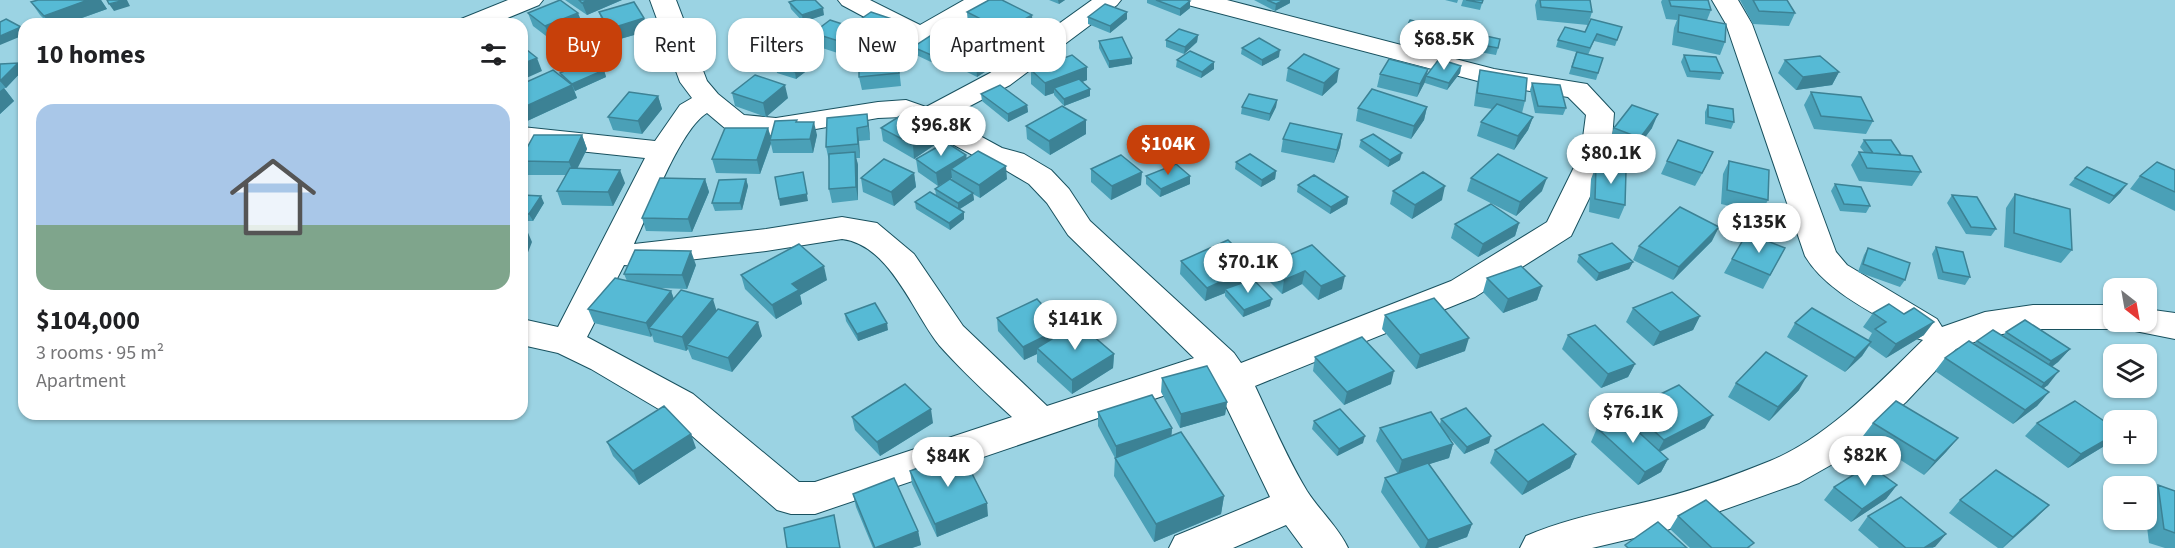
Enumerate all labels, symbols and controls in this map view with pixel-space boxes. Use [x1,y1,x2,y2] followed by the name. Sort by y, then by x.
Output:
[546,18,622,72] chip: Buy
[634,18,716,72] chip: Rent
[728,18,824,72] chip: Filters
[836,18,918,72] chip: New
[930,18,1066,72] chip: Apartment
[1395,20,1493,71] pin: $68.5K
[1414,25,1474,53] text: $68.5K
[36,36,145,73] text: 10 homes
[477,38,510,71] icon: filters
[892,106,990,157] pin: $96.8K
[911,111,971,139] text: $96.8K
[1126,125,1210,176] pin: $104K
[1141,130,1195,158] text: $104K
[1562,134,1660,185] pin: $80.1K
[1581,139,1641,167] text: $80.1K
[219,143,327,251] icon: home
[1717,203,1801,254] pin: $135K
[1732,208,1786,236] text: $135K
[1199,243,1297,294] pin: $70.1K
[1218,248,1278,276] text: $70.1K
[2103,278,2157,332] north arrow
[2103,278,2157,530] map controls
[1033,300,1117,351] pin: $141K
[36,302,140,339] text: $104,000
[1048,305,1102,333] text: $141K
[36,339,164,367] text: 3 rooms · 95 m²
[2103,344,2157,398] button: layers
[36,367,126,395] text: Apartment
[1584,393,1682,444] pin: $76.1K
[1603,398,1663,426] text: $76.1K
[2103,410,2157,464] button: +
[1829,436,1901,487] pin: $82K
[912,437,984,488] pin: $84K
[1843,441,1887,469] text: $82K
[926,442,970,470] text: $84K
[2103,476,2157,530] button: −

